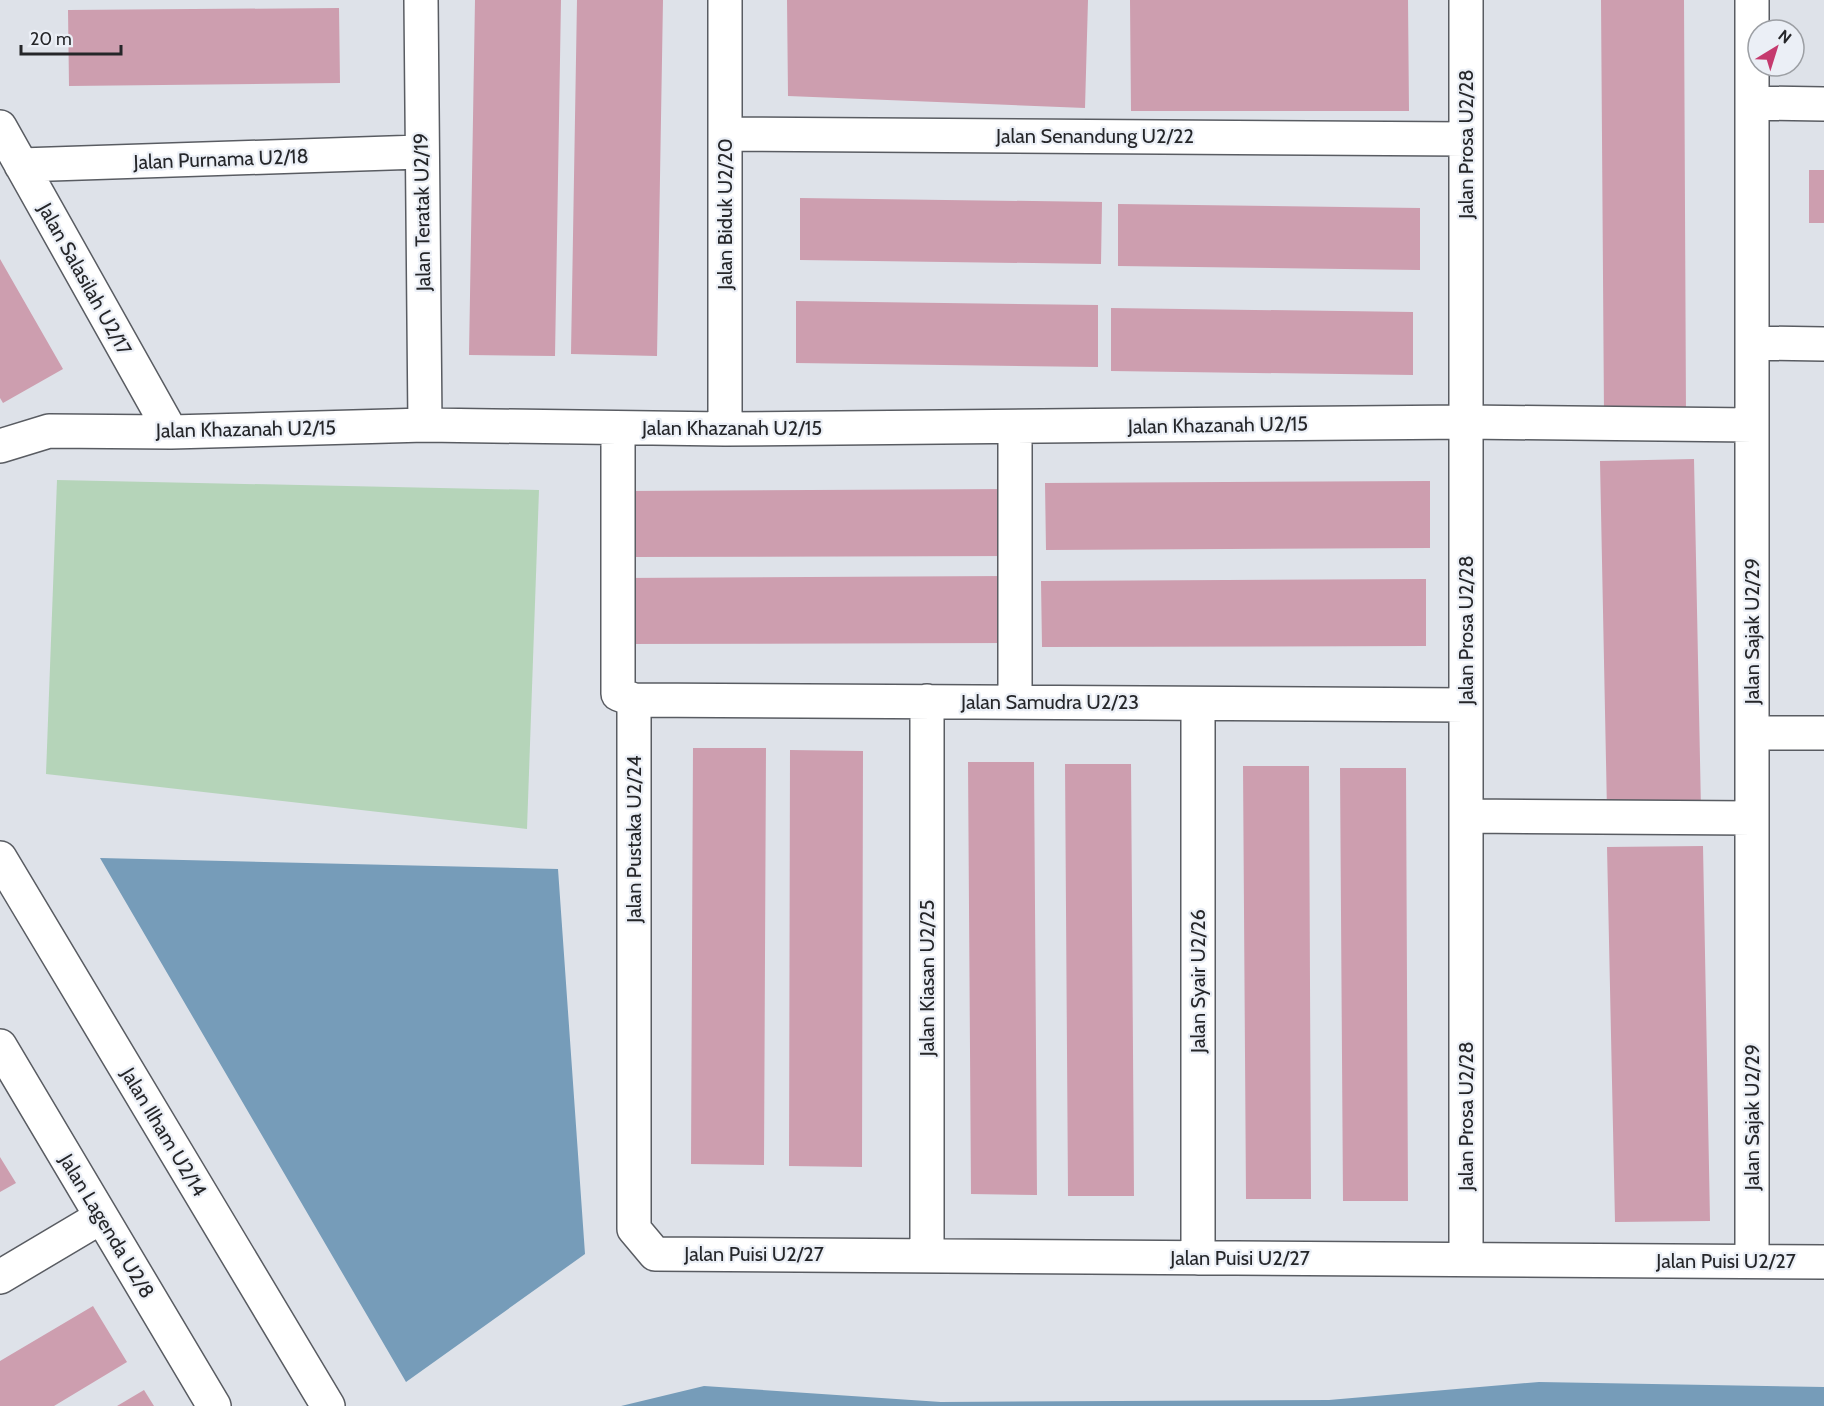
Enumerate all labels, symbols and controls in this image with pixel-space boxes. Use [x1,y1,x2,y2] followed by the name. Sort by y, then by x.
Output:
[21,18,122,56] scale bar
[1746,18,1806,78] north arrow
[1775,26,1795,48] text: N
[30,28,72,50] text: 20 m
[1454,69,1478,220] street label: Jalan Prosa U2/28
[995,124,1194,148] street label: Jalan Senandung U2/22
[409,133,435,292] street label: Jalan Teratak U2/19
[713,138,737,291] street label: Jalan Biduk U2/20
[132,144,309,174] street label: Jalan Purnama U2/18
[33,198,137,359] street label: Jalan Salasilah U2/17
[1127,411,1308,439] street label: Jalan Khazanah U2/15
[155,415,336,443] street label: Jalan Khazanah U2/15
[641,416,822,440] street label: Jalan Khazanah U2/15
[1454,555,1478,706] street label: Jalan Prosa U2/28
[1740,558,1764,705] street label: Jalan Sajak U2/29
[960,690,1139,714] street label: Jalan Samudra U2/23
[622,755,646,924] street label: Jalan Pustaka U2/24
[915,900,939,1057] street label: Jalan Kiasan U2/25
[1186,909,1210,1054] street label: Jalan Syair U2/26
[1454,1041,1478,1192] street label: Jalan Prosa U2/28
[1740,1044,1764,1191] street label: Jalan Sajak U2/29
[116,1062,212,1201] street label: Jalan Ilham U2/14
[54,1149,160,1303] street label: Jalan Lagenda U2/8
[683,1242,824,1266] street label: Jalan Puisi U2/27
[1169,1246,1310,1270] street label: Jalan Puisi U2/27
[1655,1249,1796,1273] street label: Jalan Puisi U2/27

